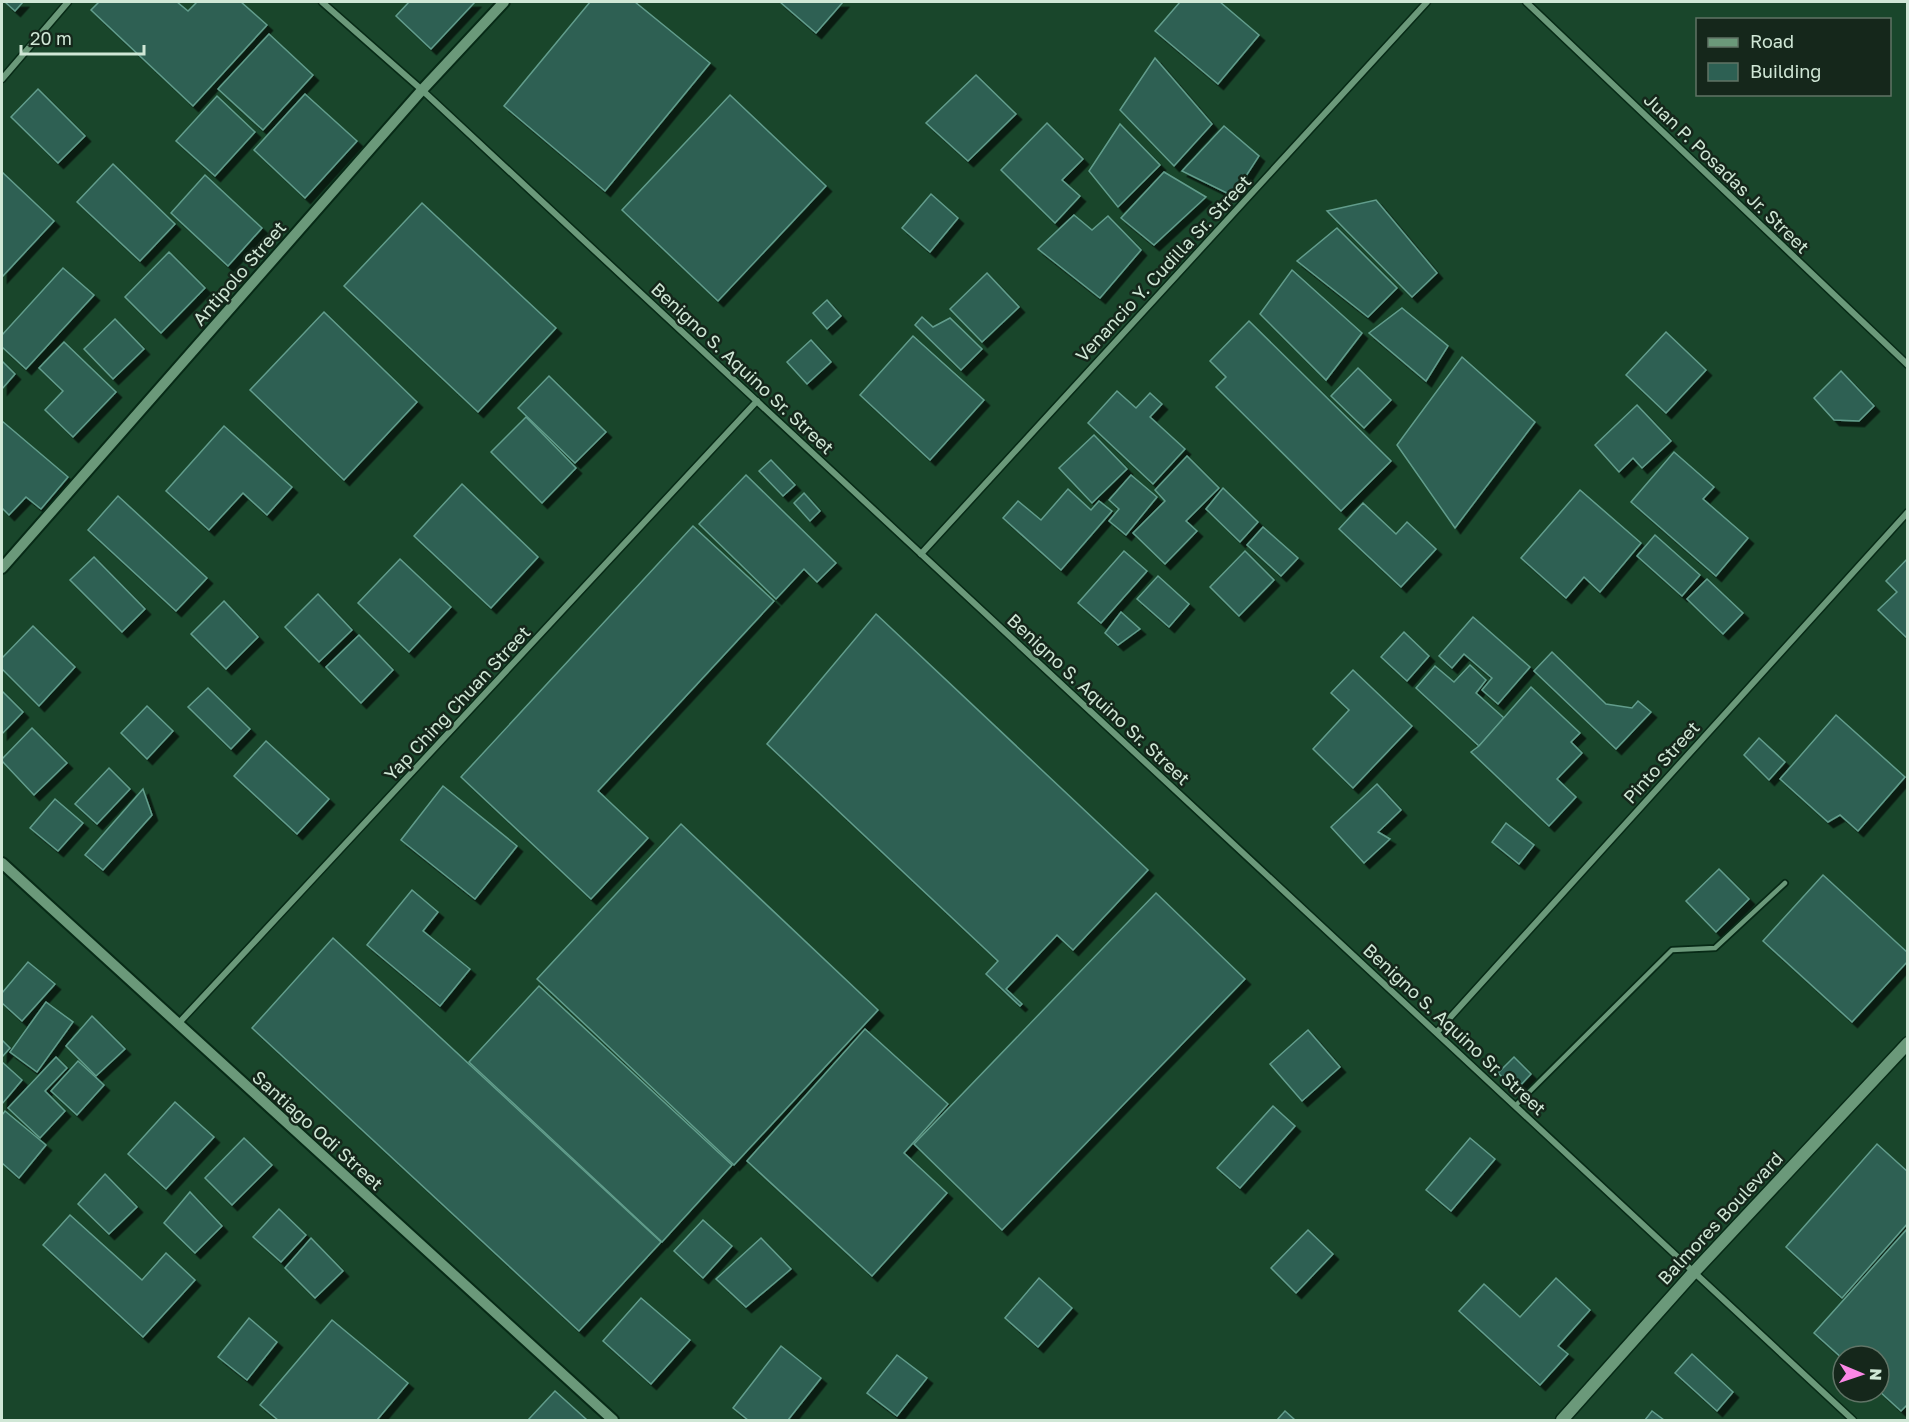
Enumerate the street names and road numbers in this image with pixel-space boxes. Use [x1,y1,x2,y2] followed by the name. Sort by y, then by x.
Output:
[1640,88,1814,258] street label: Juan P. Posadas Jr. Street
[1071,170,1255,366] street label: Venancio Y. Cudilla Sr. Street
[188,216,290,330] street label: Antipolo Street
[647,278,839,458] street label: Benigno S. Aquino Sr. Street
[1003,609,1195,789] street label: Benigno S. Aquino Sr. Street
[379,621,535,785] street label: Yap Ching Chuan Street
[1618,716,1704,808] street label: Pinto Street
[1359,939,1551,1119] street label: Benigno S. Aquino Sr. Street
[248,1066,388,1194] street label: Santiago Odi Street
[1653,1147,1787,1289] street label: Balmores Boulevard

